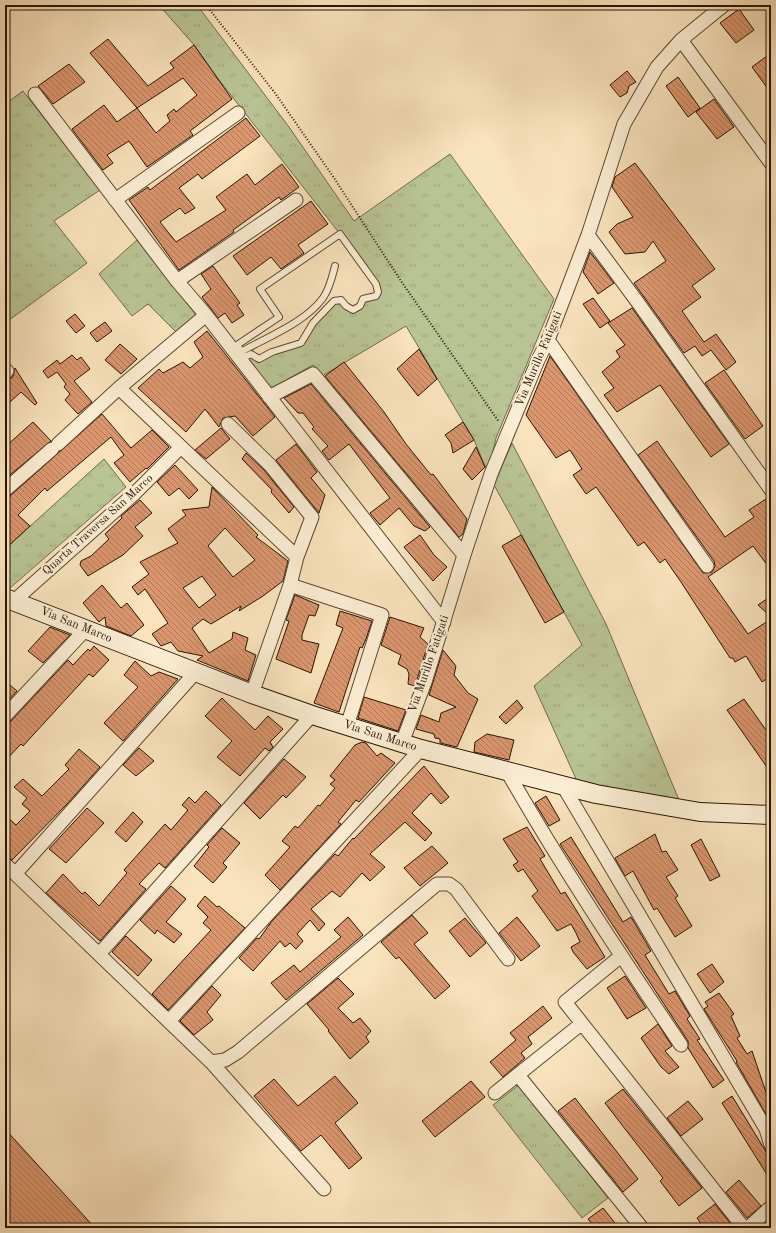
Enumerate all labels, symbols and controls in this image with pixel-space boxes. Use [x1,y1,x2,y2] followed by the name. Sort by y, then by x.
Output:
[514,310,564,408] street label: Via Murillo Fatigati
[40,472,156,578] street label: Quarta Traversa San Marco
[38,605,114,645] street label: Via San Marco
[407,614,451,714] street label: Via Murillo Fatigati
[342,718,418,754] street label: Via San Marco

